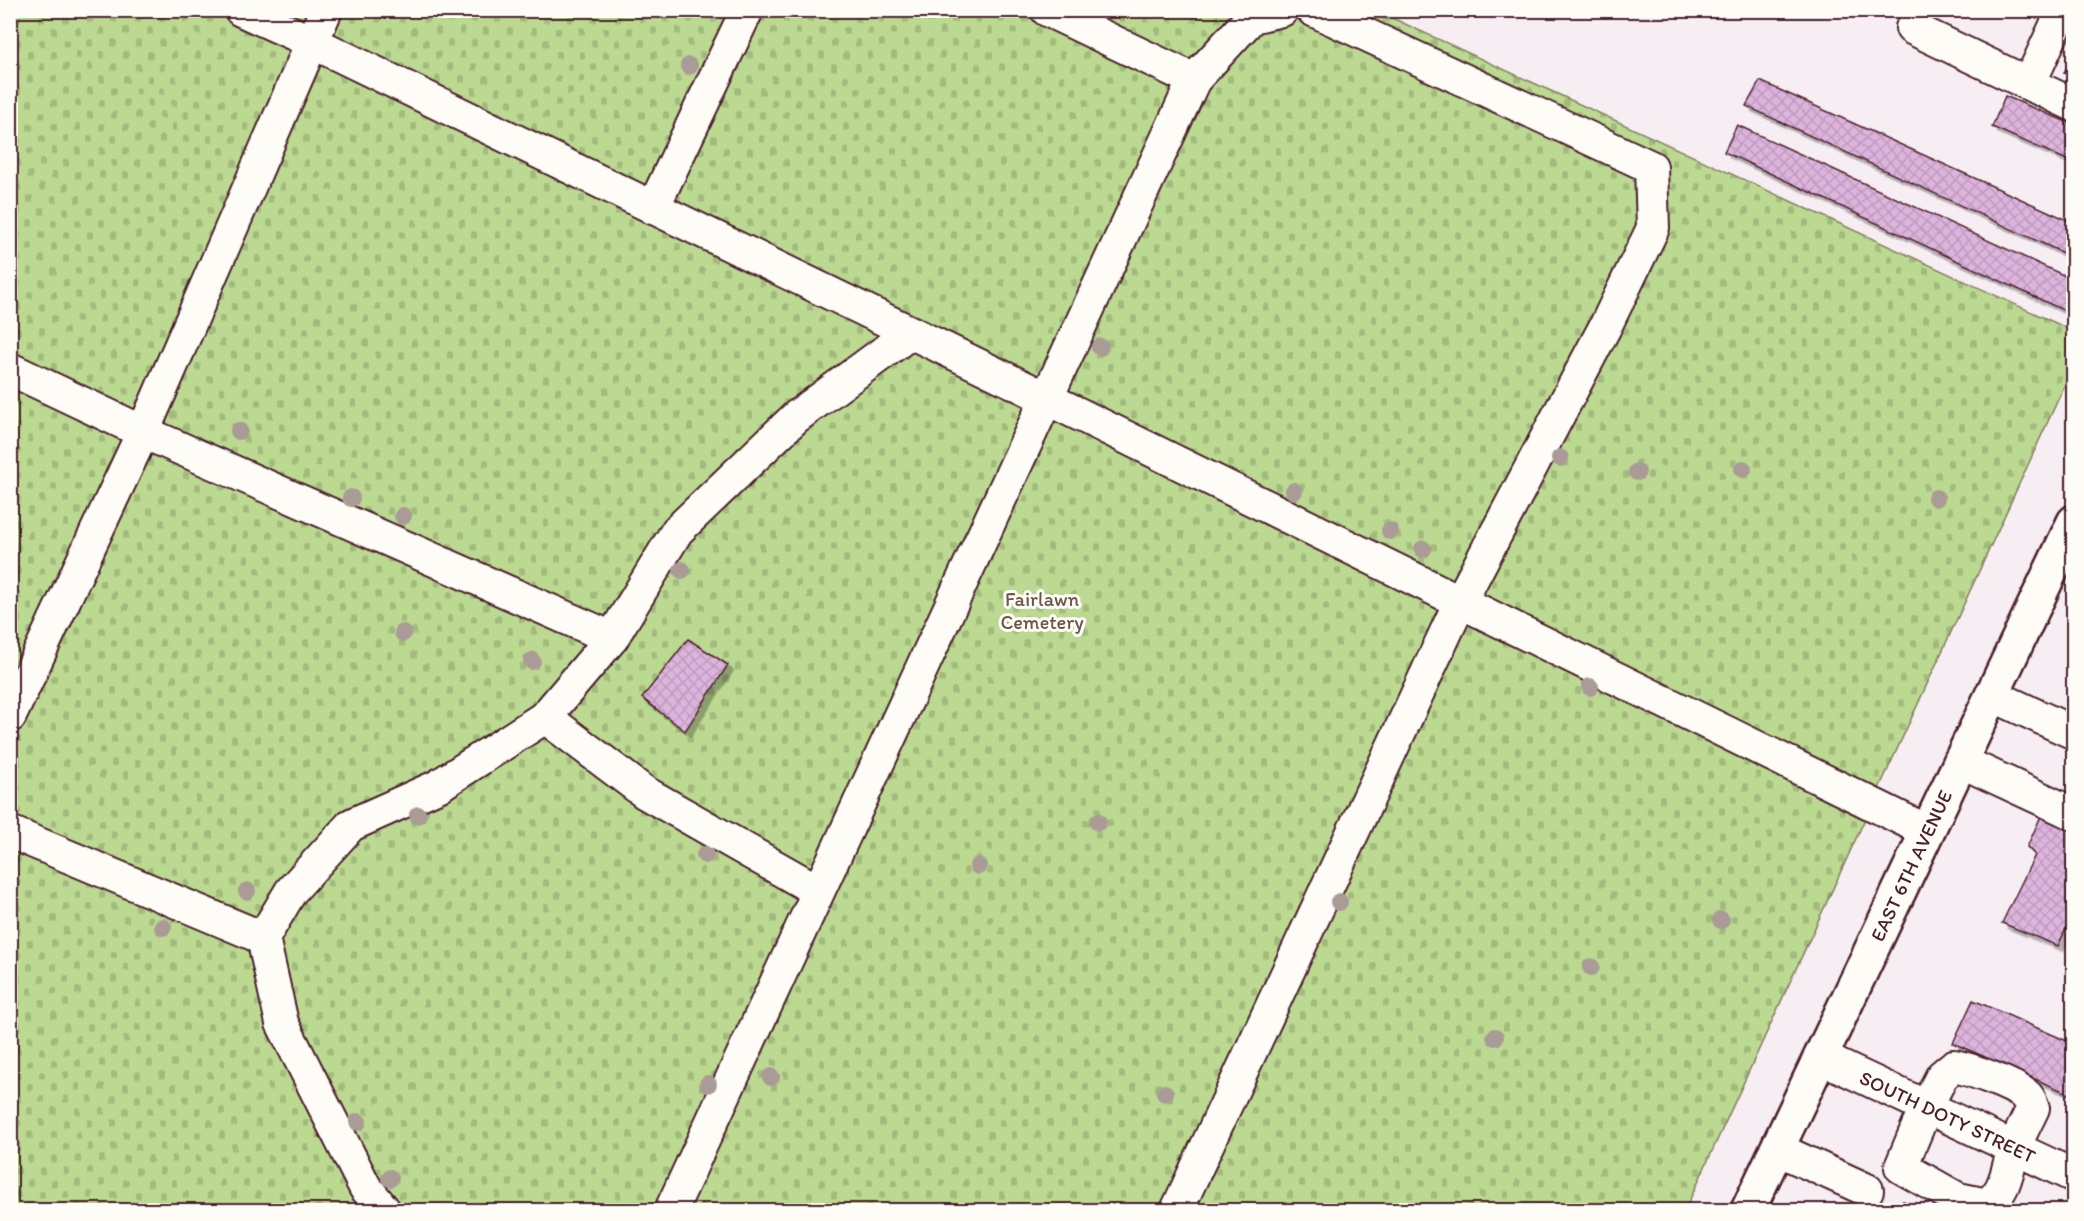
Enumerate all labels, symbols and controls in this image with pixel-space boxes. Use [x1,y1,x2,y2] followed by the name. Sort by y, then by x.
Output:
[1000,587,1084,634] park label: Fairlawn Cemetery
[1865,786,1957,945] street label: EAST 6TH AVENUE
[1856,1065,2040,1168] street label: SOUTH DOTY STREET

